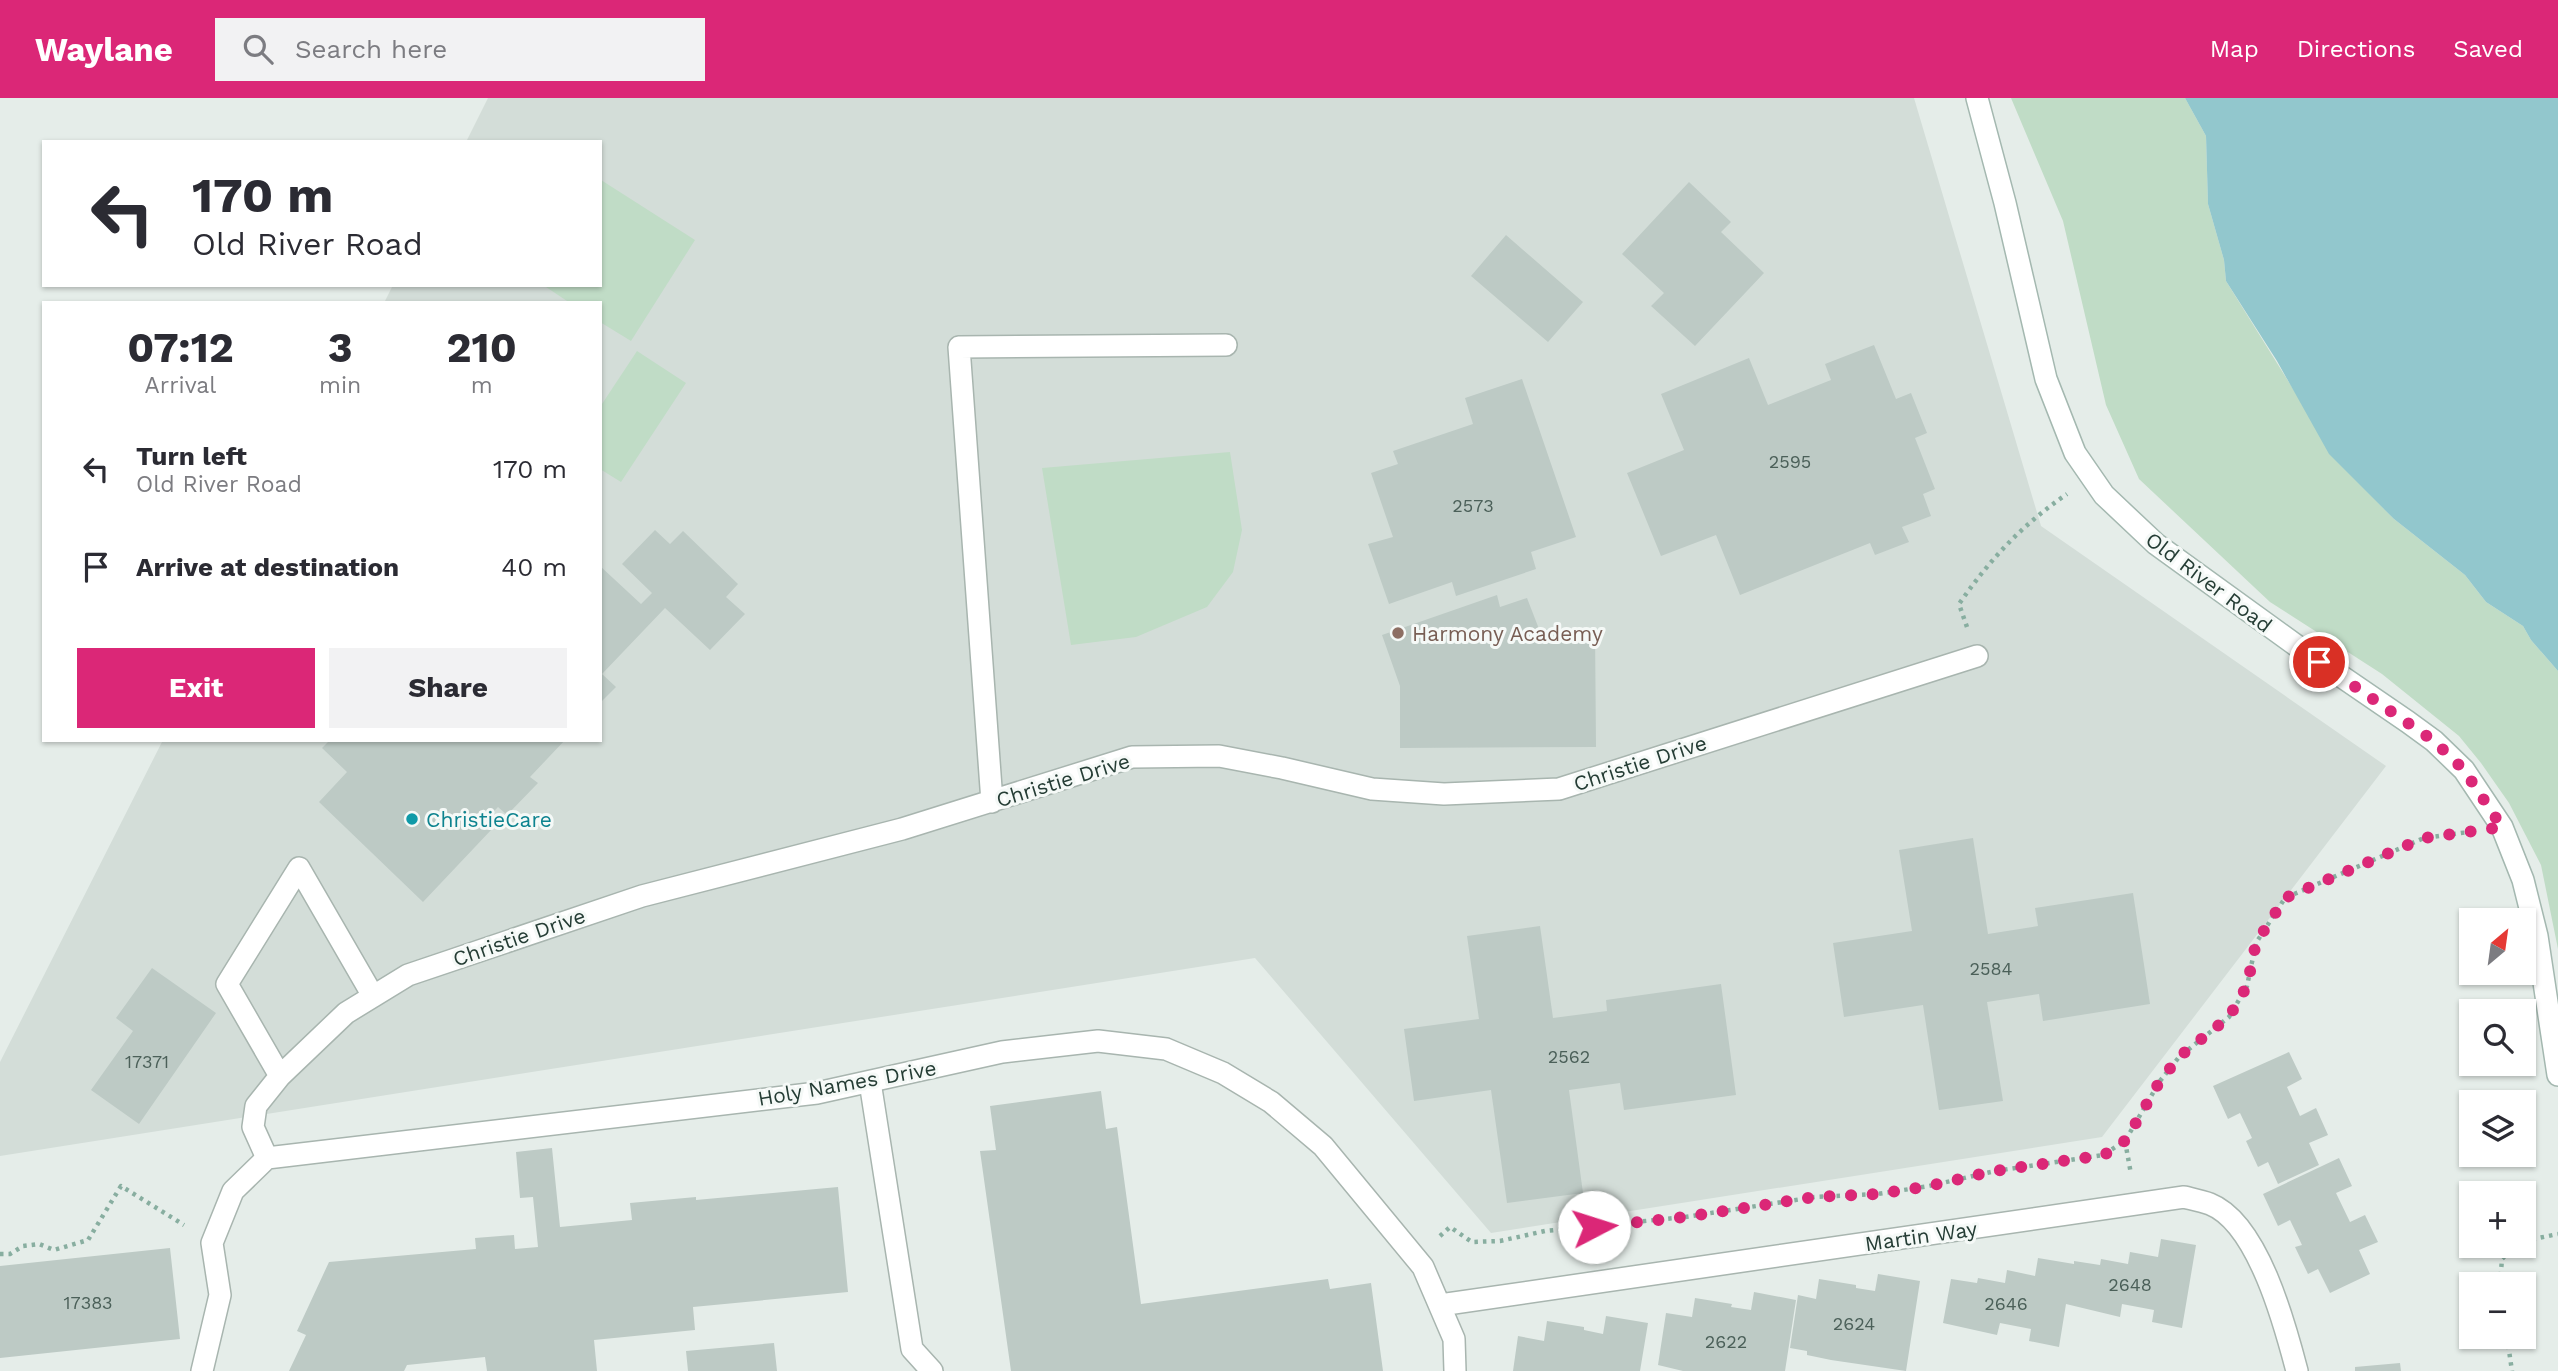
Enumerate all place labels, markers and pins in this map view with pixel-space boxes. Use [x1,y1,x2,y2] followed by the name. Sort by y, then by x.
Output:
[1412,621,1603,646] place label: Harmony Academy
[1390,625,1406,641] marker: Harmony Academy
[2289,632,2349,692] pin
[426,807,552,832] place label: ChristieCare
[404,811,420,827] marker: ChristieCare

